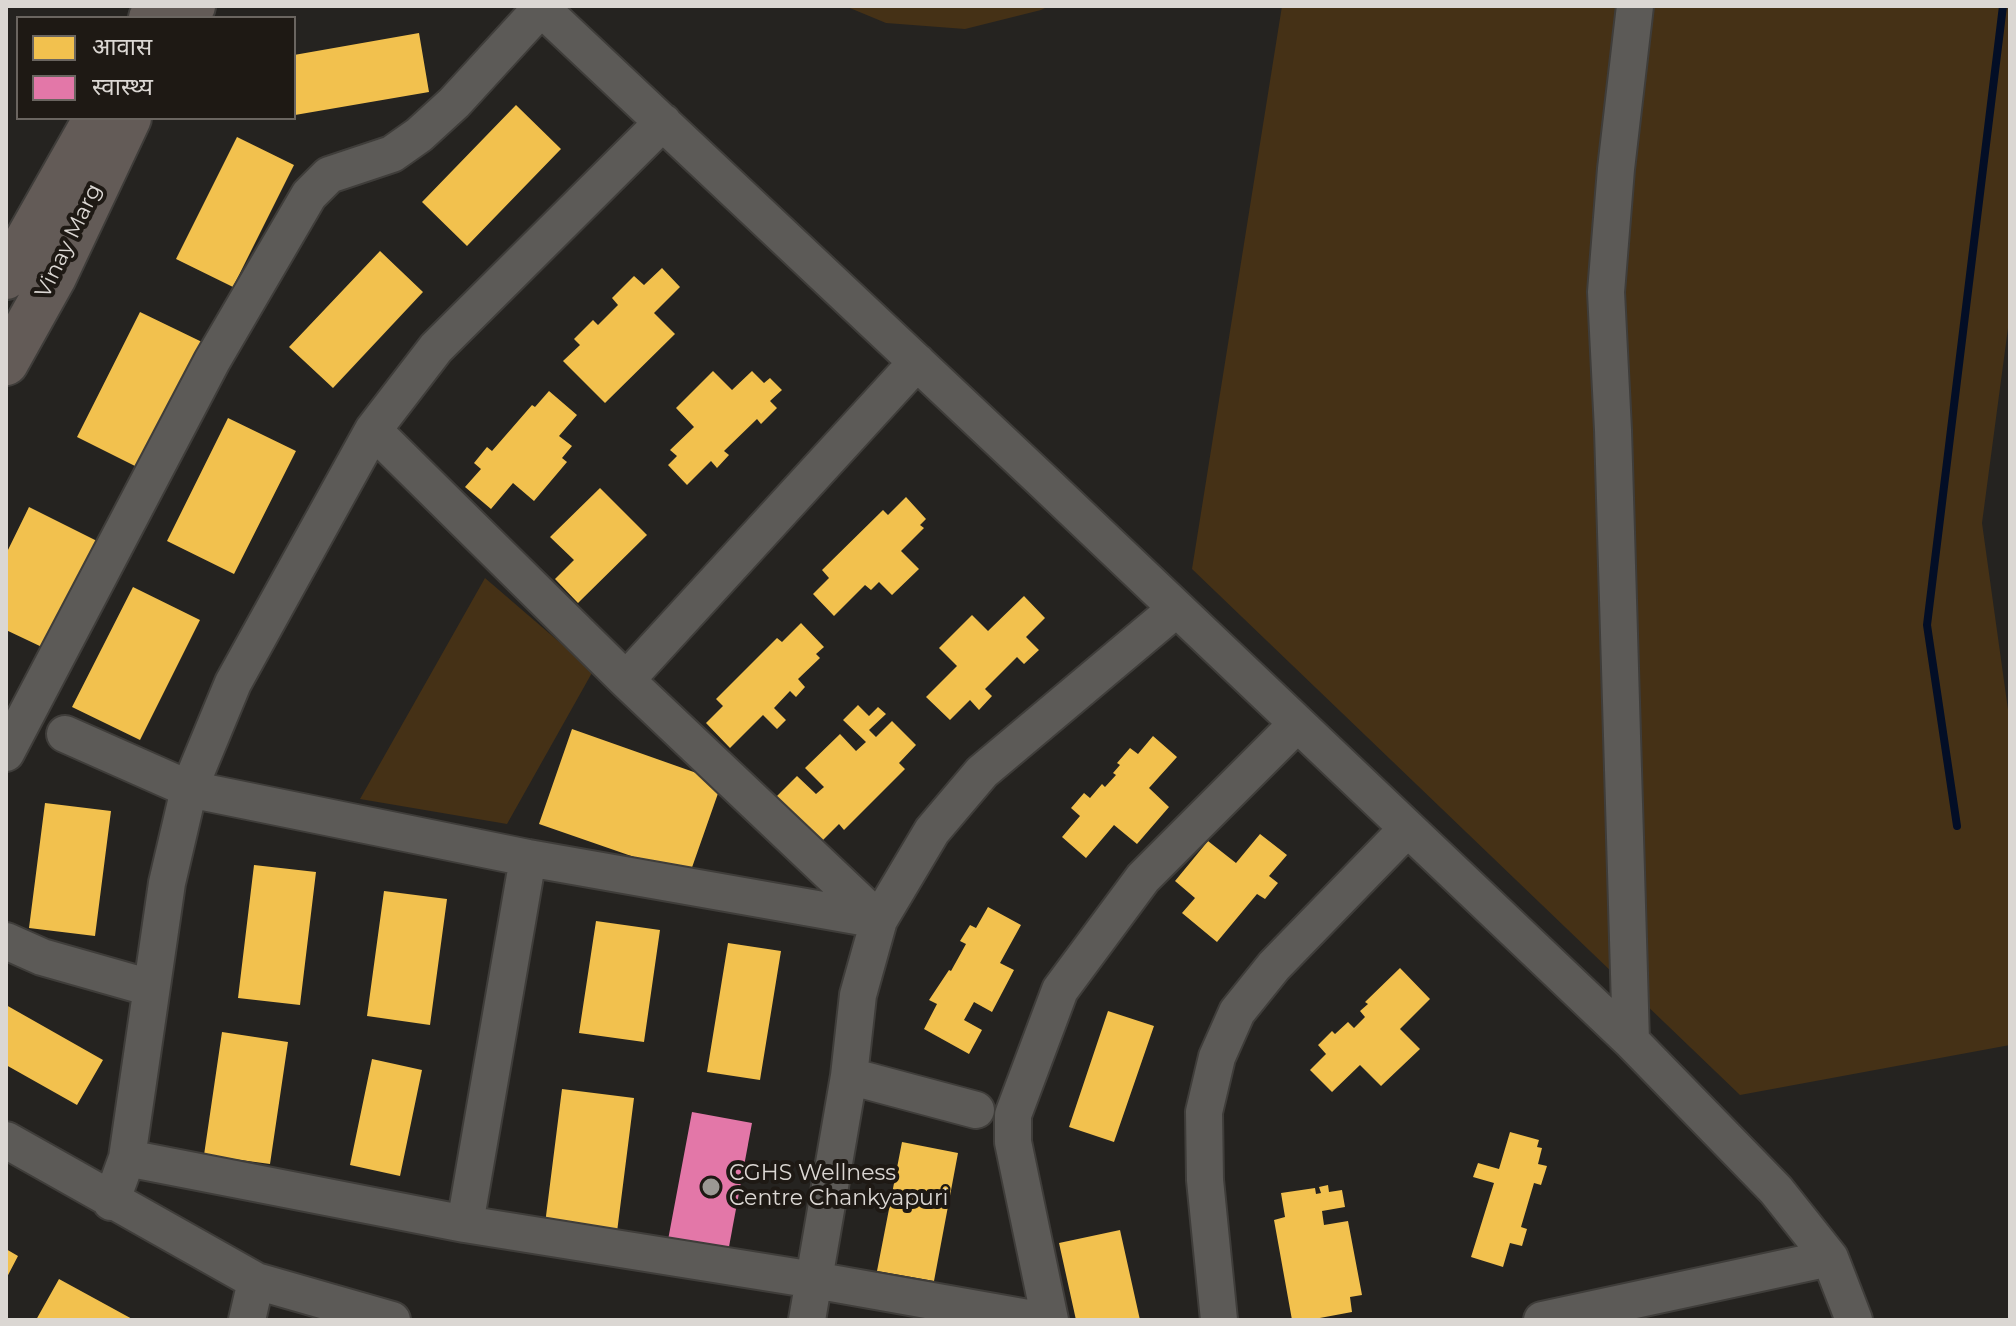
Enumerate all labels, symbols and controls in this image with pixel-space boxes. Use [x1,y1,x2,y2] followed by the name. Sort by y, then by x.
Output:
[16,16,296,120] legend
[92,32,152,61] text: आवास
[92,72,153,101] text: स्वास्थ्य
[30,180,108,302] street label: Vinay Marg
[729,1161,948,1212] place label: CGHS Wellness Centre Chankyapuri
[700,1176,722,1198] marker: CGHS Wellness Centre Chankyapuri

